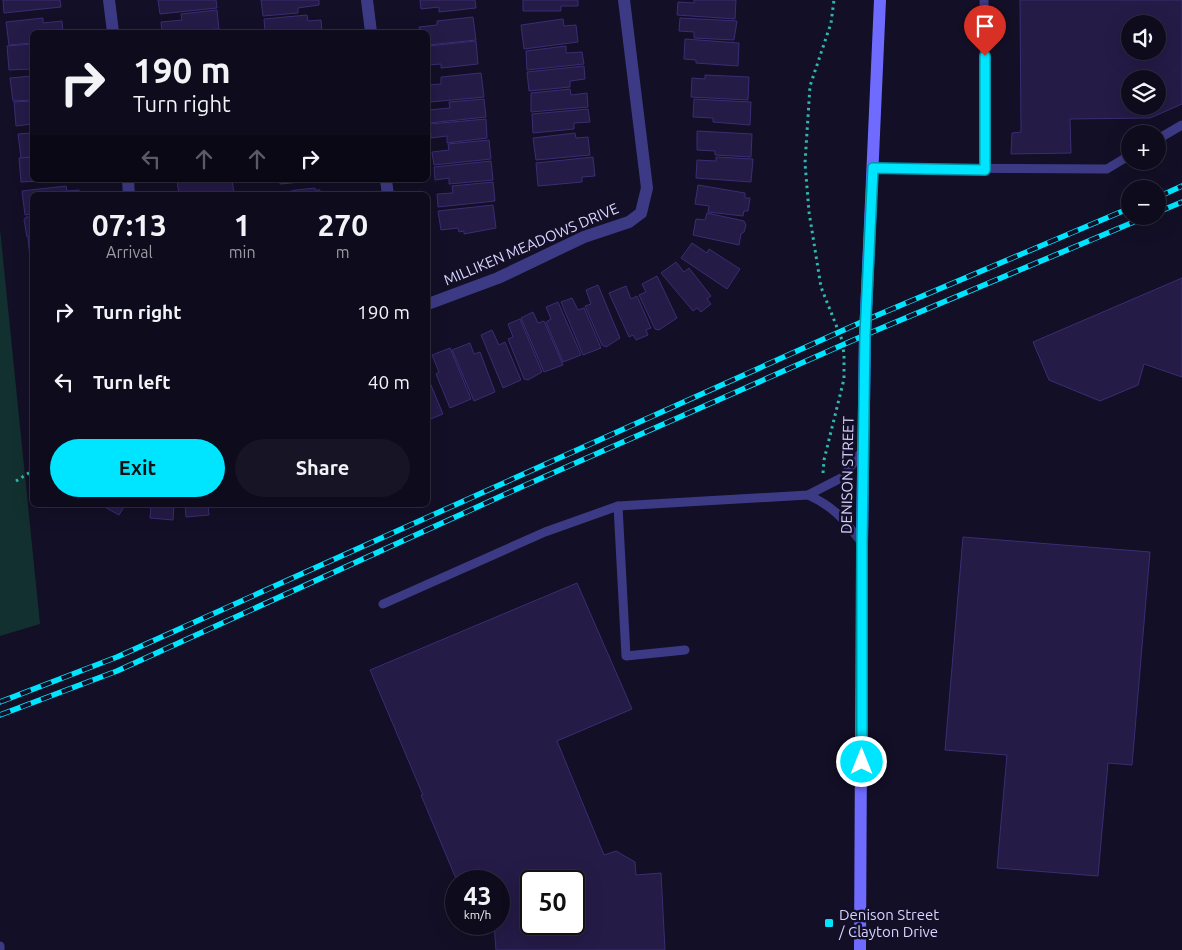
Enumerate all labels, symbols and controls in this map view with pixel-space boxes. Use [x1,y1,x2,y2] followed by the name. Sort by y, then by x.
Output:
[964,5,1006,56] pin
[971,12,999,40] icon: arrive
[1121,15,1166,225] map controls
[1121,15,1166,60] button: sound
[50,50,115,115] icon: right
[133,50,231,90] text: 190 m
[1121,70,1166,115] button: layers
[133,91,231,116] text: Turn right
[1121,125,1166,170] button: +
[137,145,165,173] icon: left
[190,145,218,173] icon: ahead
[243,145,271,173] icon: ahead
[296,145,324,173] icon: right
[1121,180,1166,225] button: −
[441,199,621,289] street label: MILLIKEN MEADOWS DRIVE
[92,208,167,242] text: 07:13
[234,208,251,242] text: 1
[317,208,368,242] text: 270
[106,243,153,261] text: Arrival
[229,243,256,261] text: min
[336,243,350,261] text: m
[50,298,78,326] icon: right
[93,301,181,323] text: Turn right
[357,301,410,323] text: 190 m
[50,368,78,396] icon: left
[93,371,171,393] text: Turn left
[368,371,410,393] text: 40 m
[837,415,857,534] street label: DENISON STREET
[50,439,225,497] button: Exit
[235,439,410,497] button: Share
[835,735,887,787] position arrow
[520,870,585,935] speed limit sign: 50
[463,882,492,910] text: 43
[838,906,939,940] place label: Denison Street / Clayton Drive
[464,908,491,921] text: km/h
[823,917,835,929] marker: Denison Street / Clayton Drive

